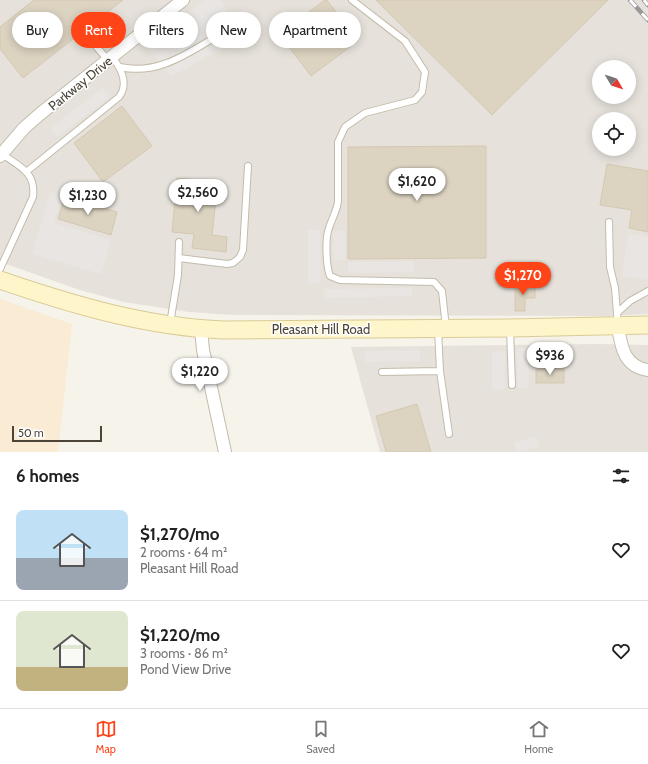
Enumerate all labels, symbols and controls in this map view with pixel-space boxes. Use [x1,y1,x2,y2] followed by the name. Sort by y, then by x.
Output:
[12,12,63,48] chip: Buy
[71,12,126,48] chip: Rent
[134,12,198,48] chip: Filters
[206,12,261,48] chip: New
[269,12,361,48] chip: Apartment
[45,52,115,114] street label: Parkway Drive
[592,60,636,104] north arrow
[592,60,636,156] map controls
[592,112,636,156] button: locate
[384,168,450,202] pin: $1,620
[398,173,436,189] text: $1,620
[165,179,231,213] pin: $2,560
[55,182,121,216] pin: $1,230
[178,184,218,200] text: $2,560
[69,187,107,203] text: $1,230
[490,262,556,296] pin: $1,270
[504,267,542,283] text: $1,270
[272,321,370,337] street label: Pleasant Hill Road
[526,342,574,376] pin: $936
[535,347,565,363] text: $936
[167,358,233,392] pin: $1,220
[181,363,219,379] text: $1,220
[12,424,102,443] scale bar
[18,426,44,440] text: 50 m
[610,465,632,487] icon: filters
[16,466,79,486] text: 6 homes
[140,524,220,544] text: $1,270/mo
[48,526,96,574] icon: home
[610,539,632,561] icon: heart
[140,544,227,560] text: 2 rooms · 64 m²
[140,560,238,576] text: Pleasant Hill Road
[140,625,220,645] text: $1,220/mo
[48,627,96,675] icon: home
[610,640,632,662] icon: heart
[140,645,228,661] text: 3 rooms · 86 m²
[140,661,231,677] text: Pond View Drive
[95,718,117,756] tab: Map
[306,718,335,756] tab: Saved
[524,718,553,756] tab: Home

